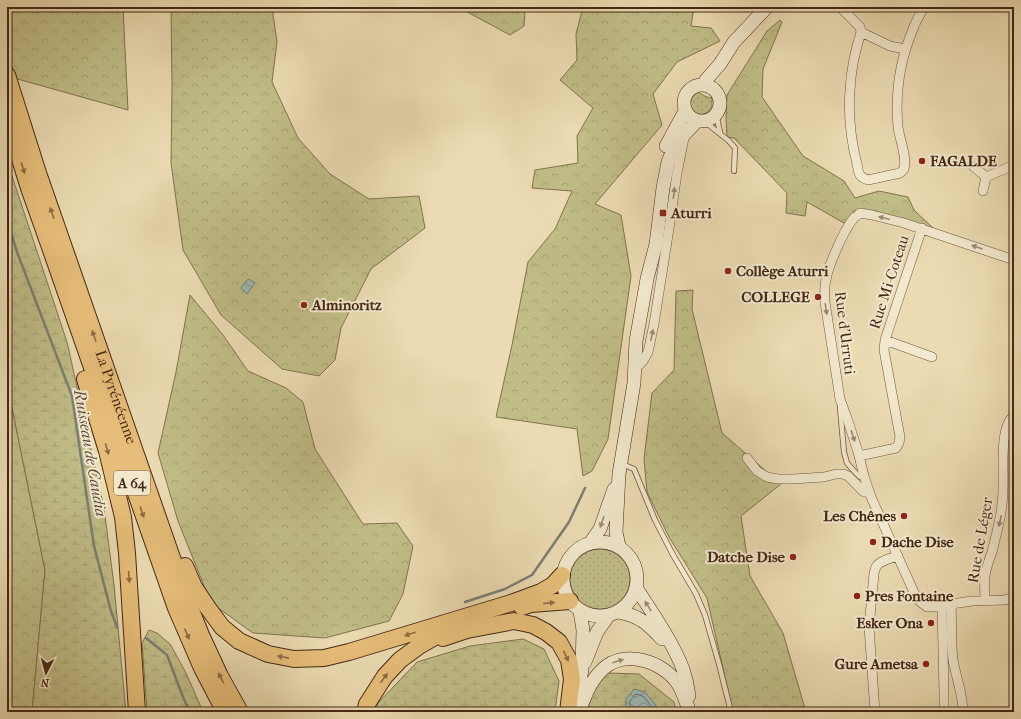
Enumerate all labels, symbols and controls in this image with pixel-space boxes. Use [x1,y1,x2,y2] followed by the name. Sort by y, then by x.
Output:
[929,152,998,170] place label: FAGALDE
[917,156,927,166] marker: FAGALDE
[20,162,26,174] one-way arrow
[671,187,677,199] one-way arrow
[670,204,712,222] place label: Aturri
[48,207,54,219] one-way arrow
[658,208,668,218] marker: Aturri
[878,214,890,220] one-way arrow
[865,232,913,331] street label: Rue Mi-Coteau
[971,244,983,250] one-way arrow
[736,262,829,280] place label: Collège Aturri
[723,266,733,276] marker: Collège Aturri
[741,288,811,306] place label: COLLEGE
[831,290,859,376] street label: Rue d'Urruti
[813,292,823,302] marker: COLLEGE
[311,296,382,314] place label: Alminoritz
[299,300,309,310] marker: Alminoritz
[823,303,829,315] one-way arrow
[649,329,655,341] one-way arrow
[91,330,97,342] one-way arrow
[91,348,141,447] street label: La Pyrénéenne
[70,387,111,518] water label: Ruisseau de Caudia
[850,430,856,442] one-way arrow
[104,444,110,456] one-way arrow
[114,471,150,495] road number: A 64
[964,495,997,584] street label: Rue de Léger
[140,506,146,518] one-way arrow
[823,507,896,525] place label: Les Chênes
[899,511,909,521] marker: Les Chênes
[996,515,1002,527] one-way arrow
[599,517,605,529] one-way arrow
[881,533,954,551] place label: Dache Dise
[868,537,878,547] marker: Dache Dise
[707,548,786,566] place label: Datche Dise
[788,552,798,562] marker: Datche Dise
[125,571,132,583] one-way arrow
[865,587,954,605] place label: Pres Fontaine
[852,591,862,601] marker: Pres Fontaine
[543,600,555,606] one-way arrow
[644,600,651,612] one-way arrow
[856,614,924,632] place label: Esker Ona
[926,618,936,628] marker: Esker Ona
[184,628,190,639] one-way arrow
[403,631,415,637] one-way arrow
[564,651,570,663] one-way arrow
[26,653,66,693] north arrow
[277,654,290,660] one-way arrow
[835,655,919,673] place label: Gure Ametsa
[612,658,624,664] one-way arrow
[921,659,931,669] marker: Gure Ametsa
[218,672,224,684] one-way arrow
[380,673,388,684] one-way arrow
[40,675,50,689] text: N

